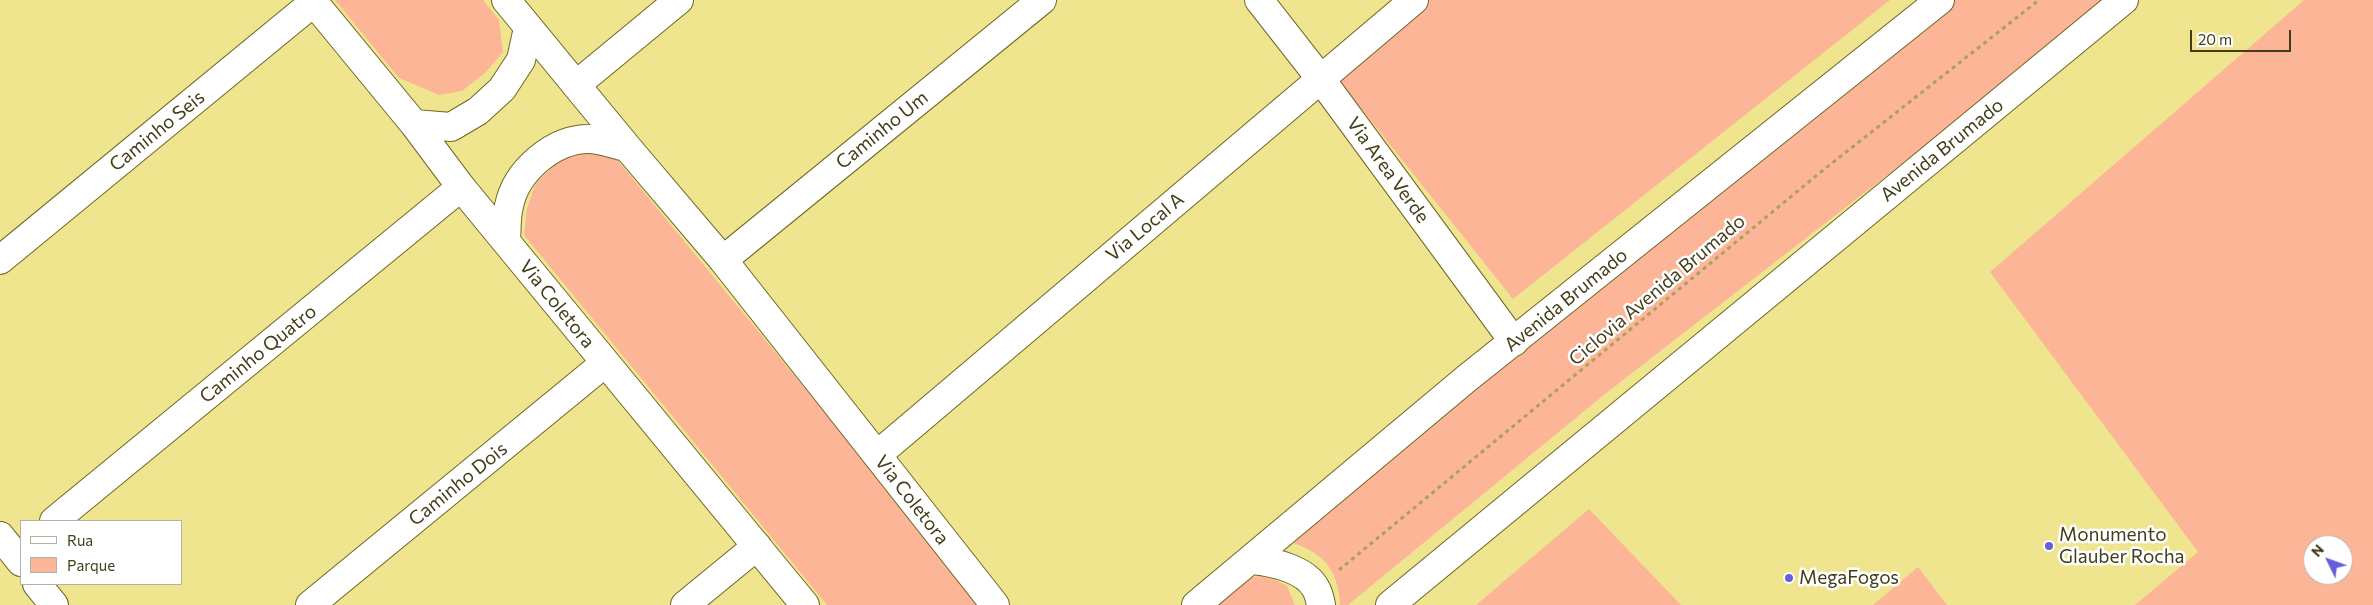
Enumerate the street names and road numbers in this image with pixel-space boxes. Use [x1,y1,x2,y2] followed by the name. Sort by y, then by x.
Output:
[105,86,209,176] street label: Caminho Seis
[831,86,933,174] street label: Caminho Um
[1876,93,2008,207] street label: Avenida Brumado
[1342,113,1434,227] street label: Via Area Verde
[1101,188,1189,266] street label: Via Local A
[1564,210,1750,370] street label: Ciclovia Avenida Brumado
[1500,243,1632,357] street label: Avenida Brumado
[514,255,600,353] street label: Via Coletora
[195,300,321,408] street label: Caminho Quatro
[404,437,512,531] street label: Caminho Dois
[870,451,954,549] street label: Via Coletora

